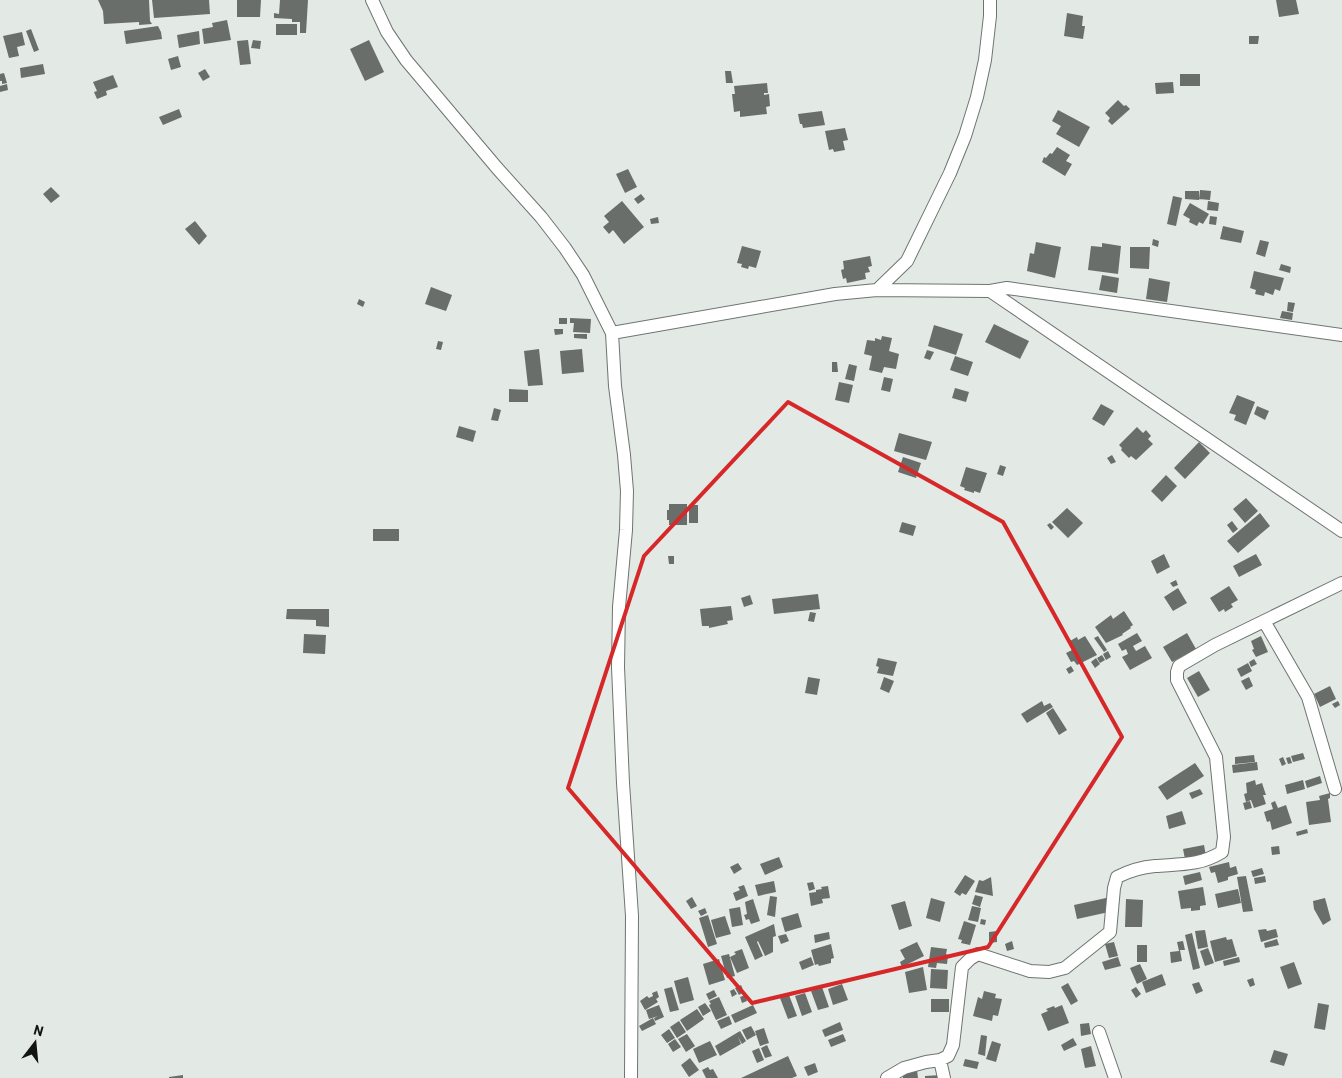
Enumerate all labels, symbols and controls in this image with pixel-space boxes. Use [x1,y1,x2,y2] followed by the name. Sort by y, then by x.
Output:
[10,1018,60,1068] north arrow
[32,1021,46,1039] text: N

